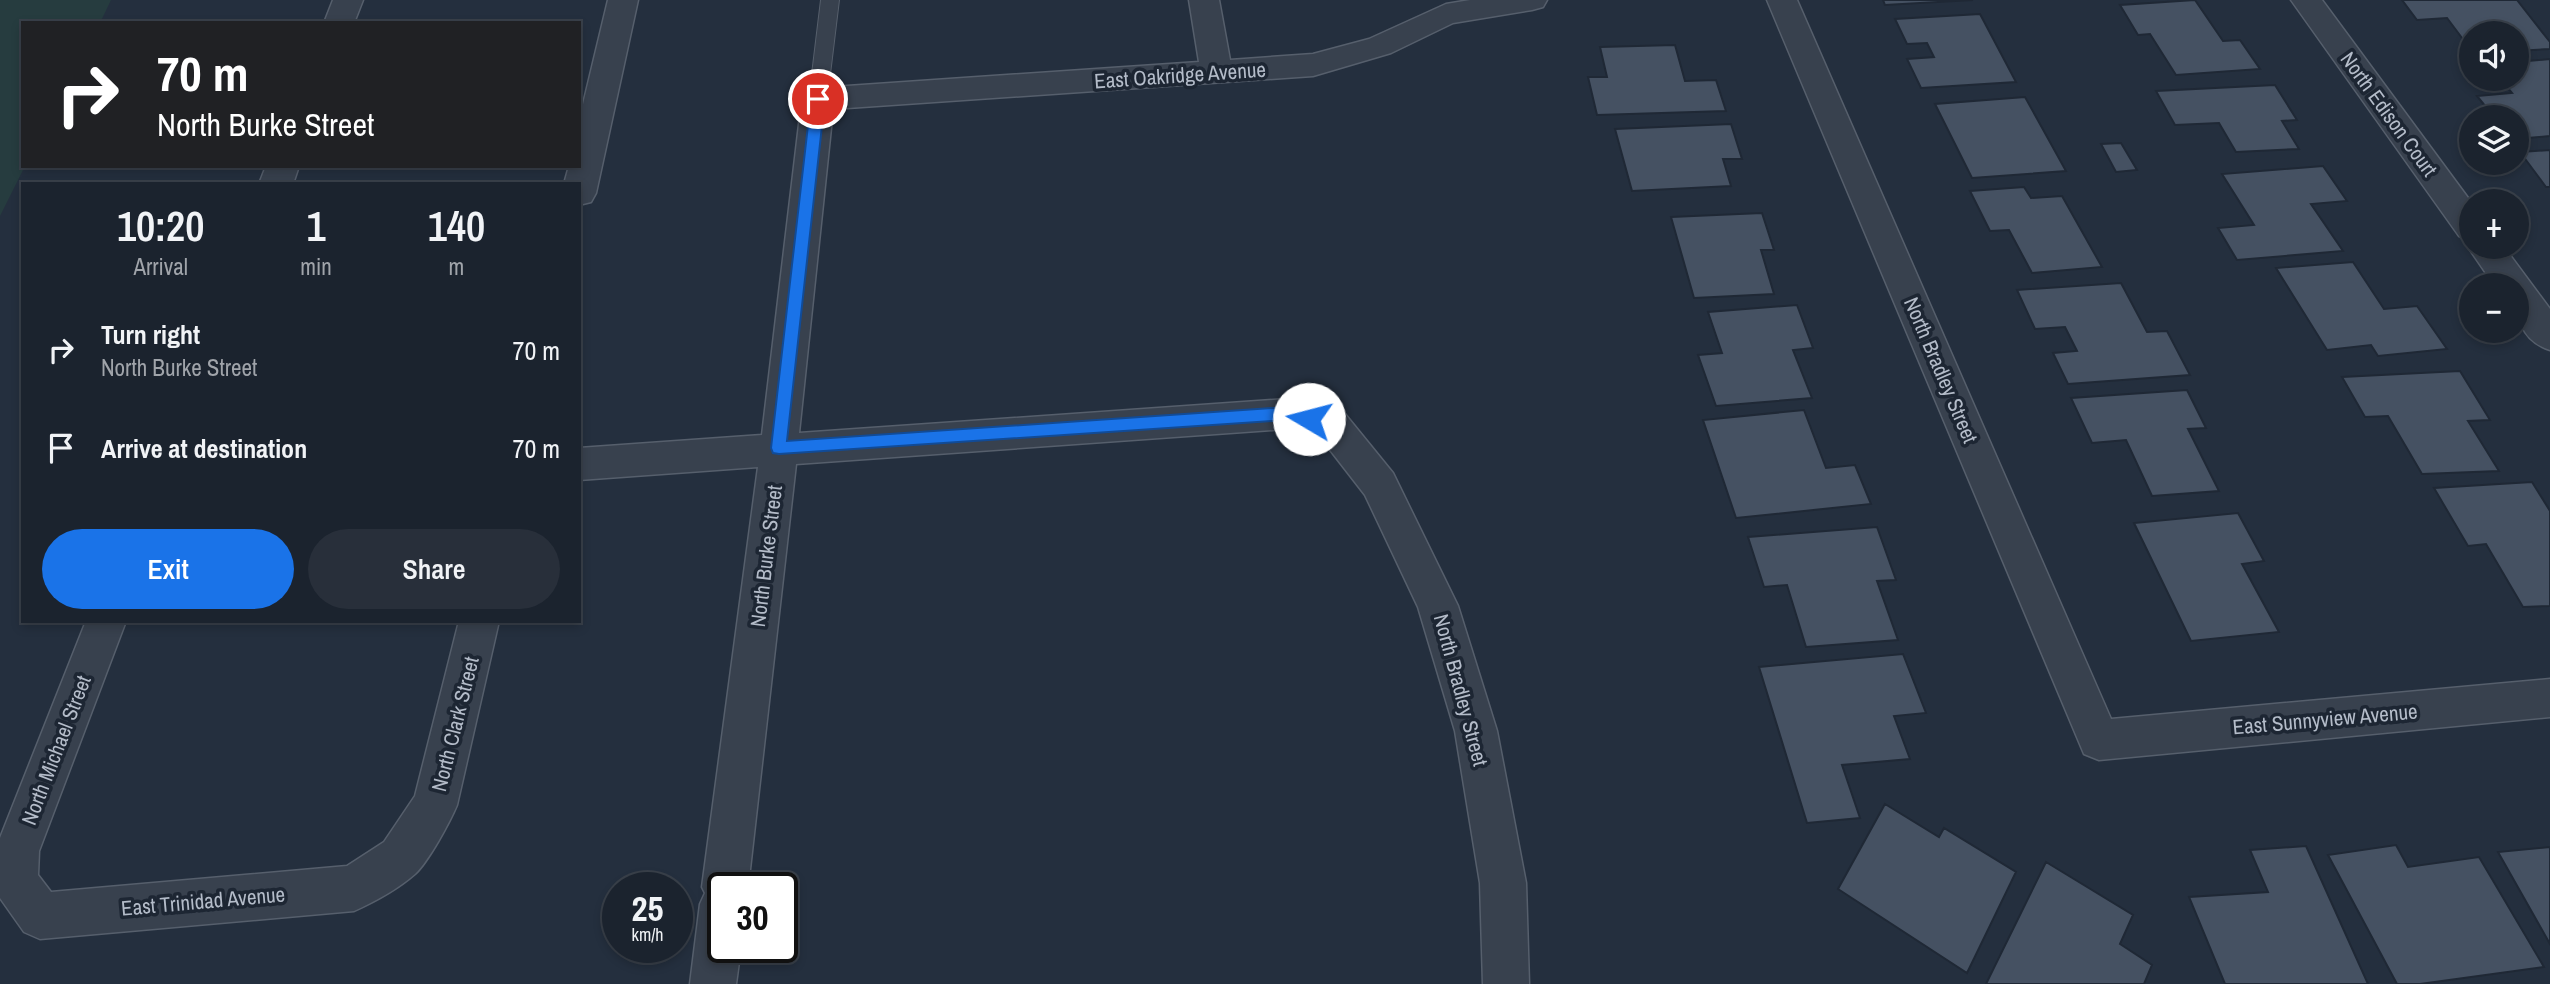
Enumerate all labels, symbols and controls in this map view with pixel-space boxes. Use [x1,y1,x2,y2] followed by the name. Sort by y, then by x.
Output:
[2459,21,2529,343] map controls
[2459,21,2529,91] button: sound
[157,40,249,106] text: 70 m
[2334,46,2444,182] street label: North Edison Court
[42,49,133,140] icon: right
[1093,55,1267,95] street label: East Oakridge Avenue
[788,69,848,129] pin
[799,80,837,118] icon: arrive
[157,103,374,146] text: North Burke Street
[2459,105,2529,175] button: layers
[2459,189,2529,259] button: +
[117,198,204,254] text: 10:20
[306,198,326,254] text: 1
[428,198,485,254] text: 140
[133,251,188,282] text: Arrival
[300,251,332,282] text: min
[449,251,464,282] text: m
[2459,273,2529,343] button: −
[1897,293,1985,448] street label: North Bradley Street
[101,317,200,352] text: Turn right
[42,331,80,369] icon: right
[513,333,560,368] text: 70 m
[101,352,257,383] text: North Burke Street
[1272,382,1346,456] position arrow
[42,429,80,467] icon: arrive
[101,431,307,466] text: Arrive at destination
[513,431,560,466] text: 70 m
[743,483,789,629] street label: North Burke Street
[42,529,294,609] button: Exit
[308,529,560,609] button: Share
[1427,611,1495,769] street label: North Bradley Street
[424,653,486,794] street label: North Clark Street
[14,671,98,829] street label: North Michael Street
[2231,696,2419,742] street label: East Sunnyview Avenue
[707,872,798,963] speed limit sign: 30
[120,879,286,923] street label: East Trinidad Avenue
[632,885,663,932] text: 25
[632,922,664,947] text: km/h

